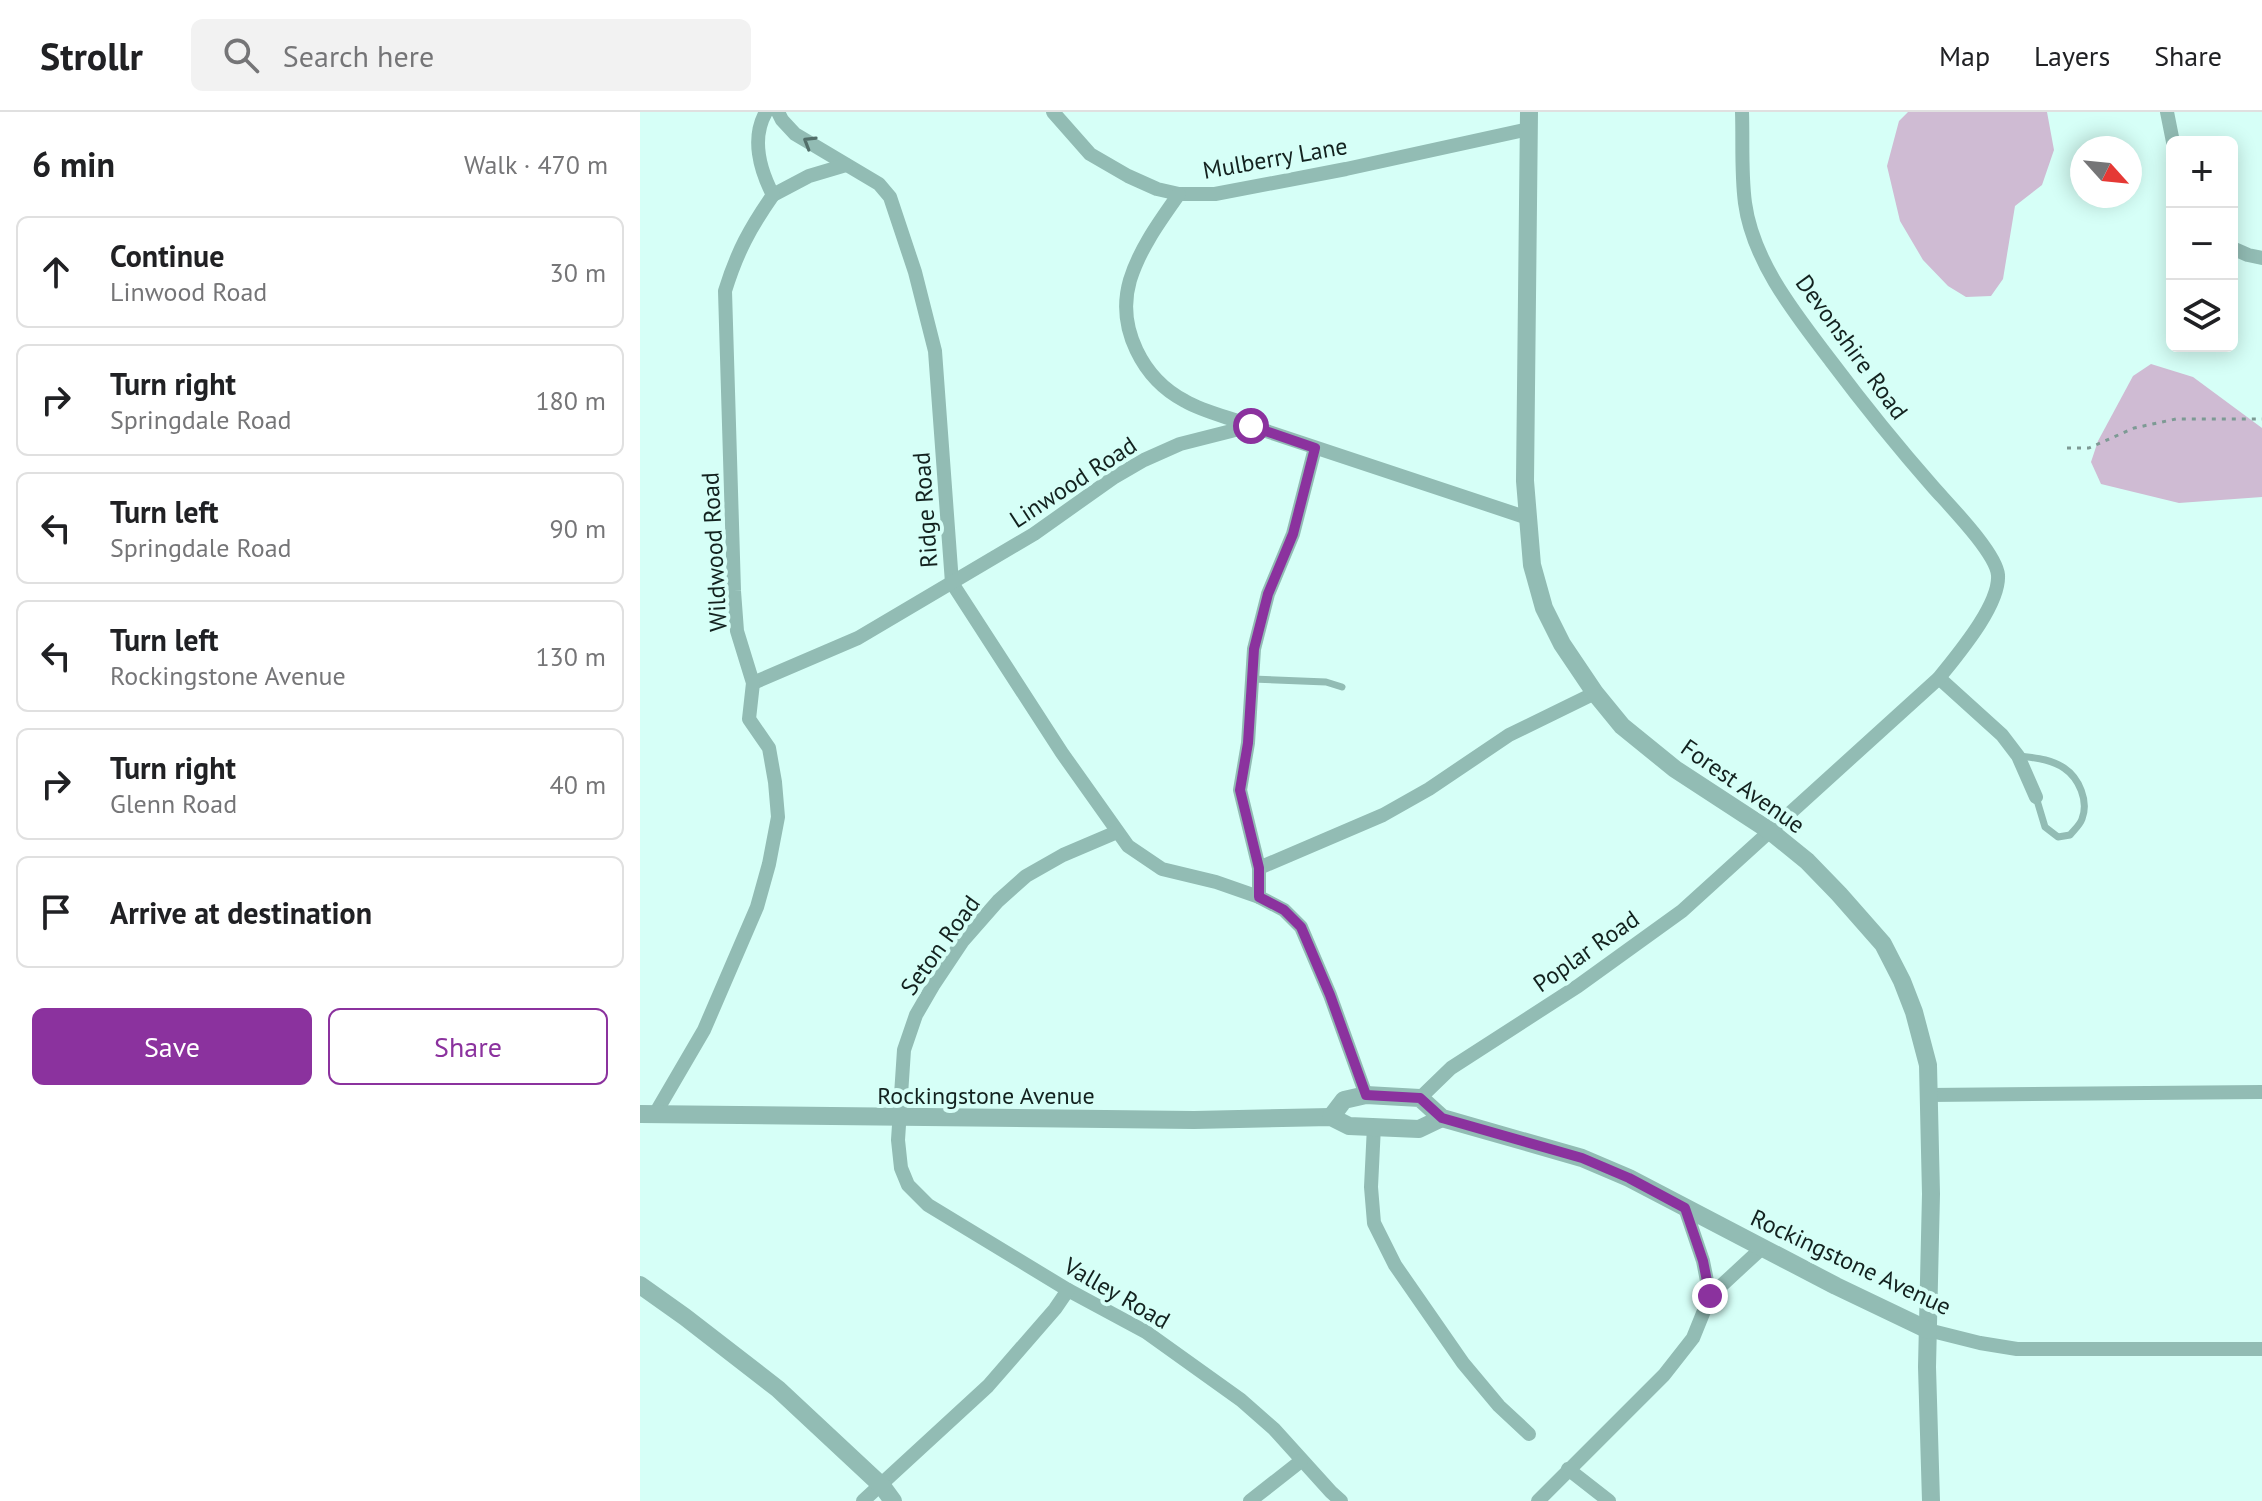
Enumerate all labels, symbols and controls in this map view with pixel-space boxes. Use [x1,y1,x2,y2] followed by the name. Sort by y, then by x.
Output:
[191,19,751,91] search box
[40,31,143,80] text: Strollr
[219,33,263,77] icon: search
[283,36,434,75] text: Search here
[1939,37,1990,74] text: Map
[2034,37,2110,74] text: Layers
[2154,37,2222,74] text: Share
[1200,130,1350,186] street label: Mulberry Lane
[803,136,818,152] one-way arrow
[2070,136,2142,208] north arrow
[2166,136,2238,352] map controls
[2166,136,2238,208] button: +
[32,142,115,186] text: 6 min
[464,148,608,181] text: Walk · 470 m
[2166,208,2238,280] button: −
[110,236,224,275] text: Continue
[34,250,78,294] icon: ahead
[550,256,606,289] text: 30 m
[1789,268,1915,426] street label: Devonshire Road
[110,275,267,308] text: Linwood Road
[2166,280,2238,352] button: layers
[110,364,236,403] text: Turn right
[34,378,78,422] icon: right
[535,384,606,417] text: 180 m
[110,403,292,436] text: Springdale Road
[1233,408,1269,444] route start
[1004,429,1142,535] street label: Linwood Road
[905,451,945,569] street label: Ridge Road
[694,472,734,632] street label: Wildwood Road
[110,492,218,531] text: Turn left
[34,506,78,550] icon: left
[550,512,606,545] text: 90 m
[110,531,292,564] text: Springdale Road
[110,620,218,659] text: Turn left
[34,634,78,678] icon: left
[535,640,606,673] text: 130 m
[110,659,346,692] text: Rockingstone Avenue
[1675,732,1811,840] street label: Forest Avenue
[110,748,236,787] text: Turn right
[34,762,78,806] icon: right
[550,768,606,801] text: 40 m
[110,787,237,820] text: Glenn Road
[893,889,987,1001] street label: Seton Road
[34,890,78,934] icon: arrive
[110,893,372,932] text: Arrive at destination
[1527,903,1645,999] street label: Poplar Road
[32,1008,312,1085] button: Save
[328,1008,608,1085] button: Share
[877,1080,1095,1111] street label: Rockingstone Avenue
[1746,1202,1956,1322] street label: Rockingstone Avenue
[1057,1250,1176,1336] street label: Valley Road
[1692,1278,1728,1314] route end

